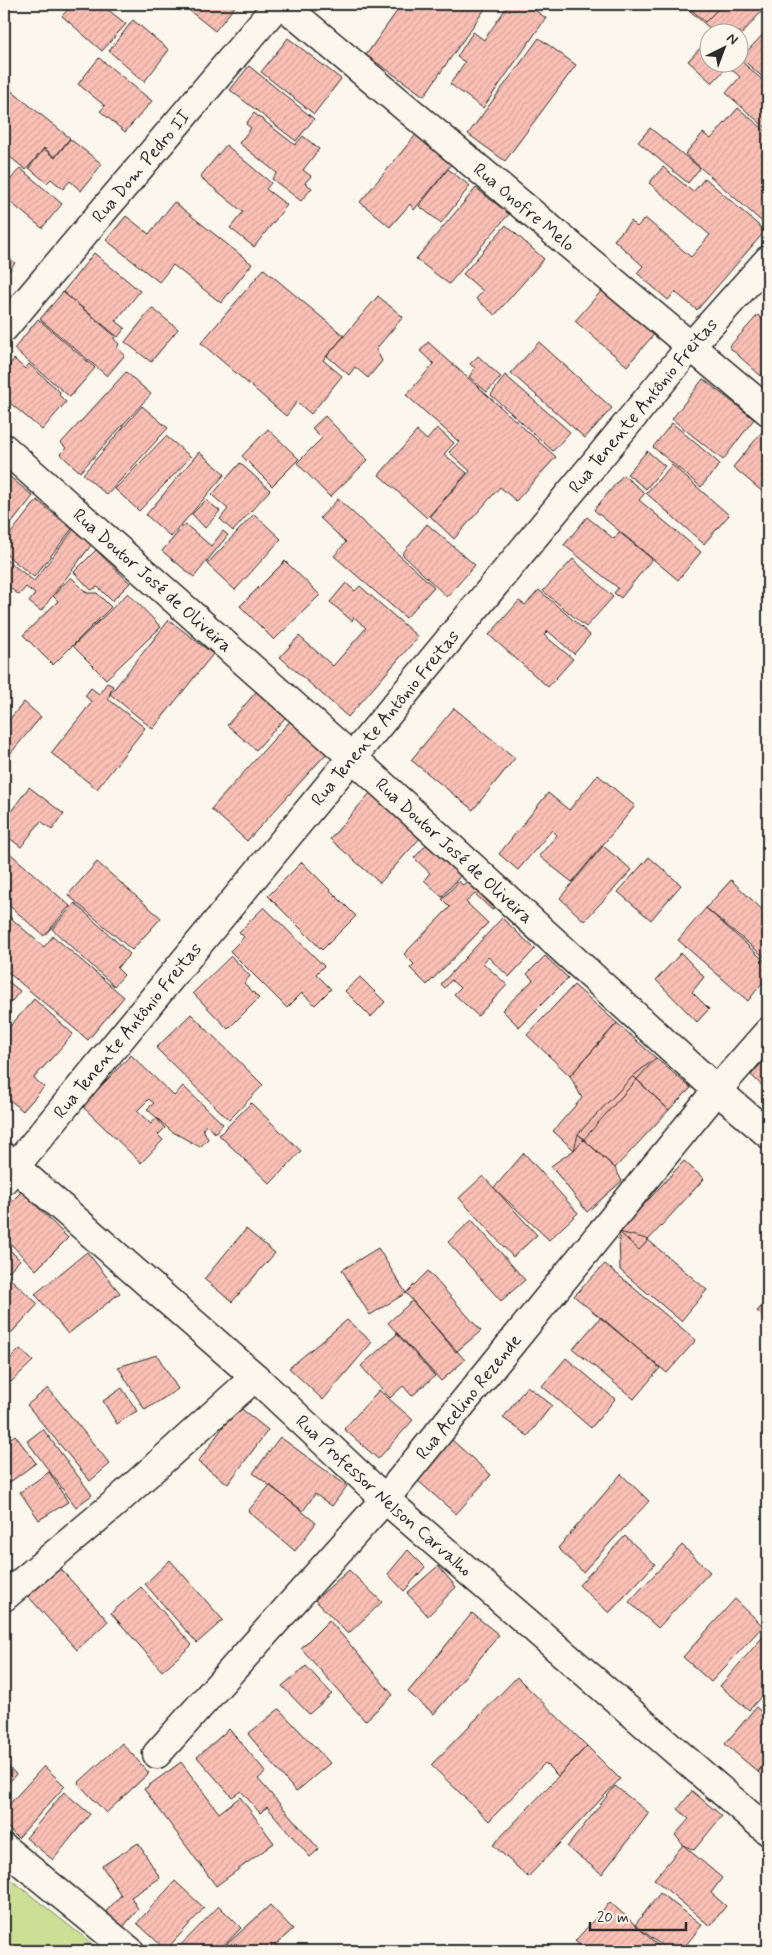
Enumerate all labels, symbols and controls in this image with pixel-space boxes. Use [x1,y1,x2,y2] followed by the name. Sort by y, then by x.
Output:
[700,22,750,72] north arrow
[723,29,742,49] text: N
[87,105,196,228] street label: Rua Dom Pedro II
[468,158,580,257] street label: Rua Onofre Melo
[564,313,723,499] street label: Rua Tenente Antônio Freitas
[67,504,237,658] street label: Rua Doutor José de Oliveira
[306,625,465,811] street label: Rua Tenente Antônio Freitas
[370,773,538,929] street label: Rua Doutor José de Oliveira
[49,938,208,1124] street label: Rua Tenente Antônio Freitas
[411,1329,527,1465] street label: Rua Acelino Rezende
[290,1410,477,1582] street label: Rua Professor Nelson Carvalho
[590,1900,686,1932] scale bar
[597,1908,629,1928] text: 20 m

